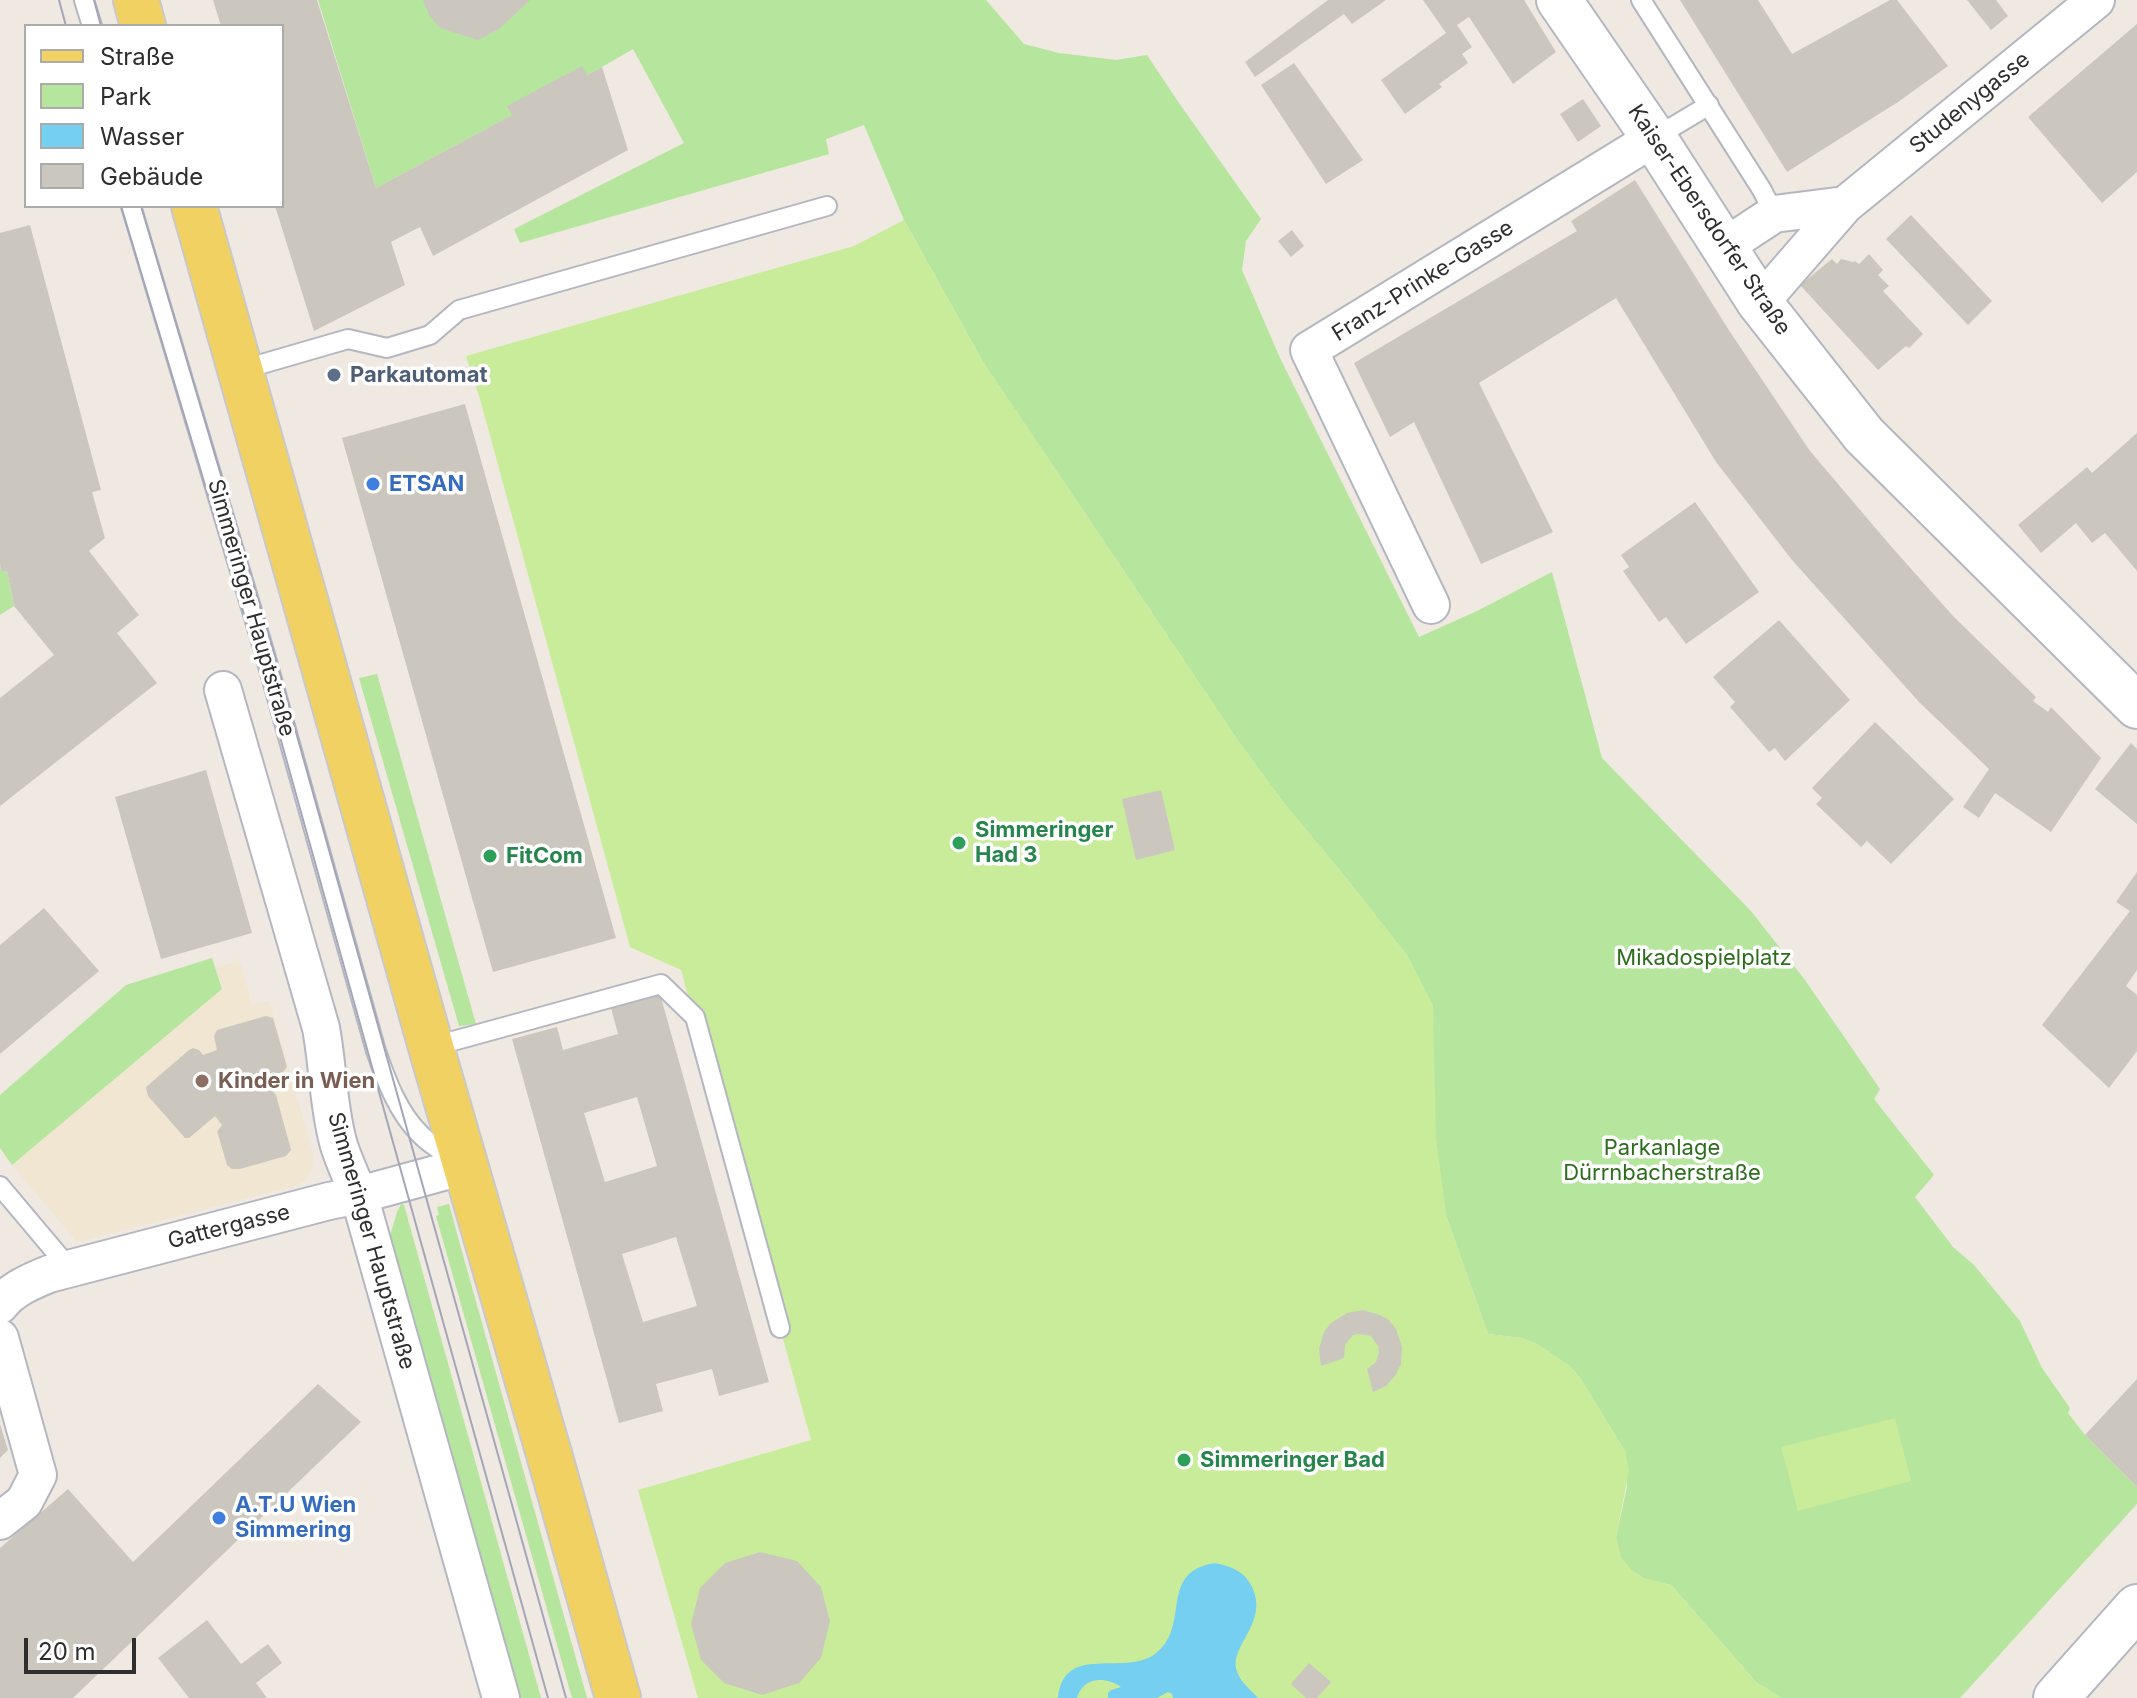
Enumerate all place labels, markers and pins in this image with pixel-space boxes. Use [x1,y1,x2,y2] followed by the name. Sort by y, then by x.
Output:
[350,362,488,388] place label: Parkautomat
[325,366,343,384] marker: Parkautomat
[389,471,464,497] place label: ETSAN
[364,475,382,493] marker: ETSAN
[975,817,1113,868] place label: Simmeringer Had 3
[950,834,968,852] marker: Simmeringer Had 3
[506,843,583,869] place label: FitCom
[481,847,499,865] marker: FitCom
[218,1068,375,1094] place label: Kinder in Wien
[193,1072,211,1090] marker: Kinder in Wien
[1200,1447,1385,1473] place label: Simmeringer Bad
[1175,1451,1193,1469] marker: Simmeringer Bad
[235,1492,356,1544] place label: A.T.U Wien Simmering
[210,1509,228,1527] marker: A.T.U Wien Simmering

